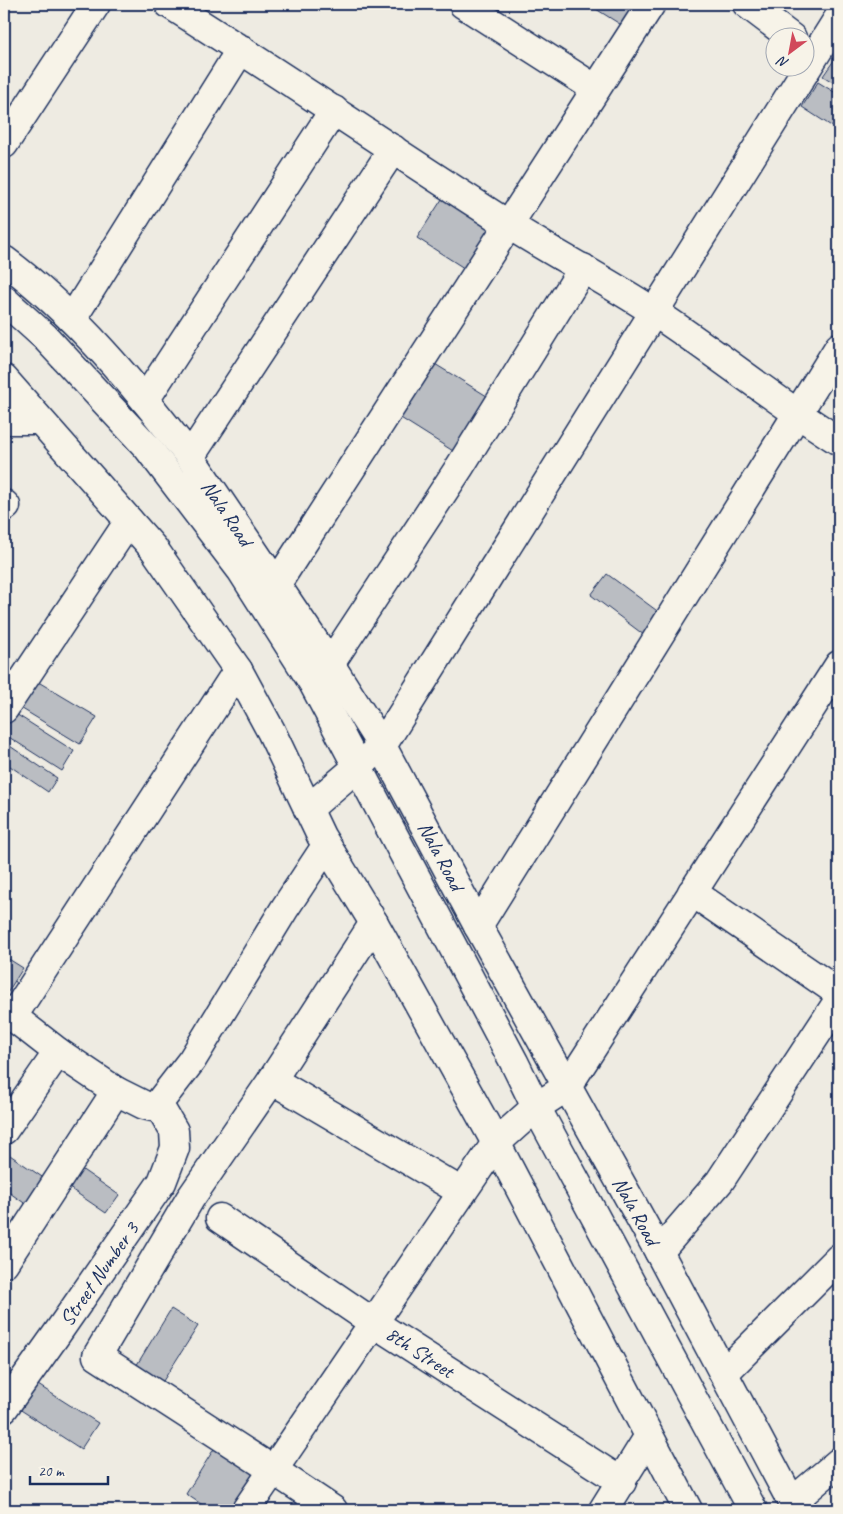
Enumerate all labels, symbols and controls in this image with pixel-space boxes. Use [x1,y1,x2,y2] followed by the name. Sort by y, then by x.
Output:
[766,28,816,78] north arrow
[773,52,792,72] text: N
[196,475,261,554] street label: Nala Road
[412,817,472,898] street label: Nala Road
[607,1172,667,1253] street label: Nala Road
[54,1216,145,1331] street label: Street Number 3
[381,1320,461,1385] street label: 8th Street
[30,1454,108,1486] scale bar
[38,1462,65,1481] text: 20 m

